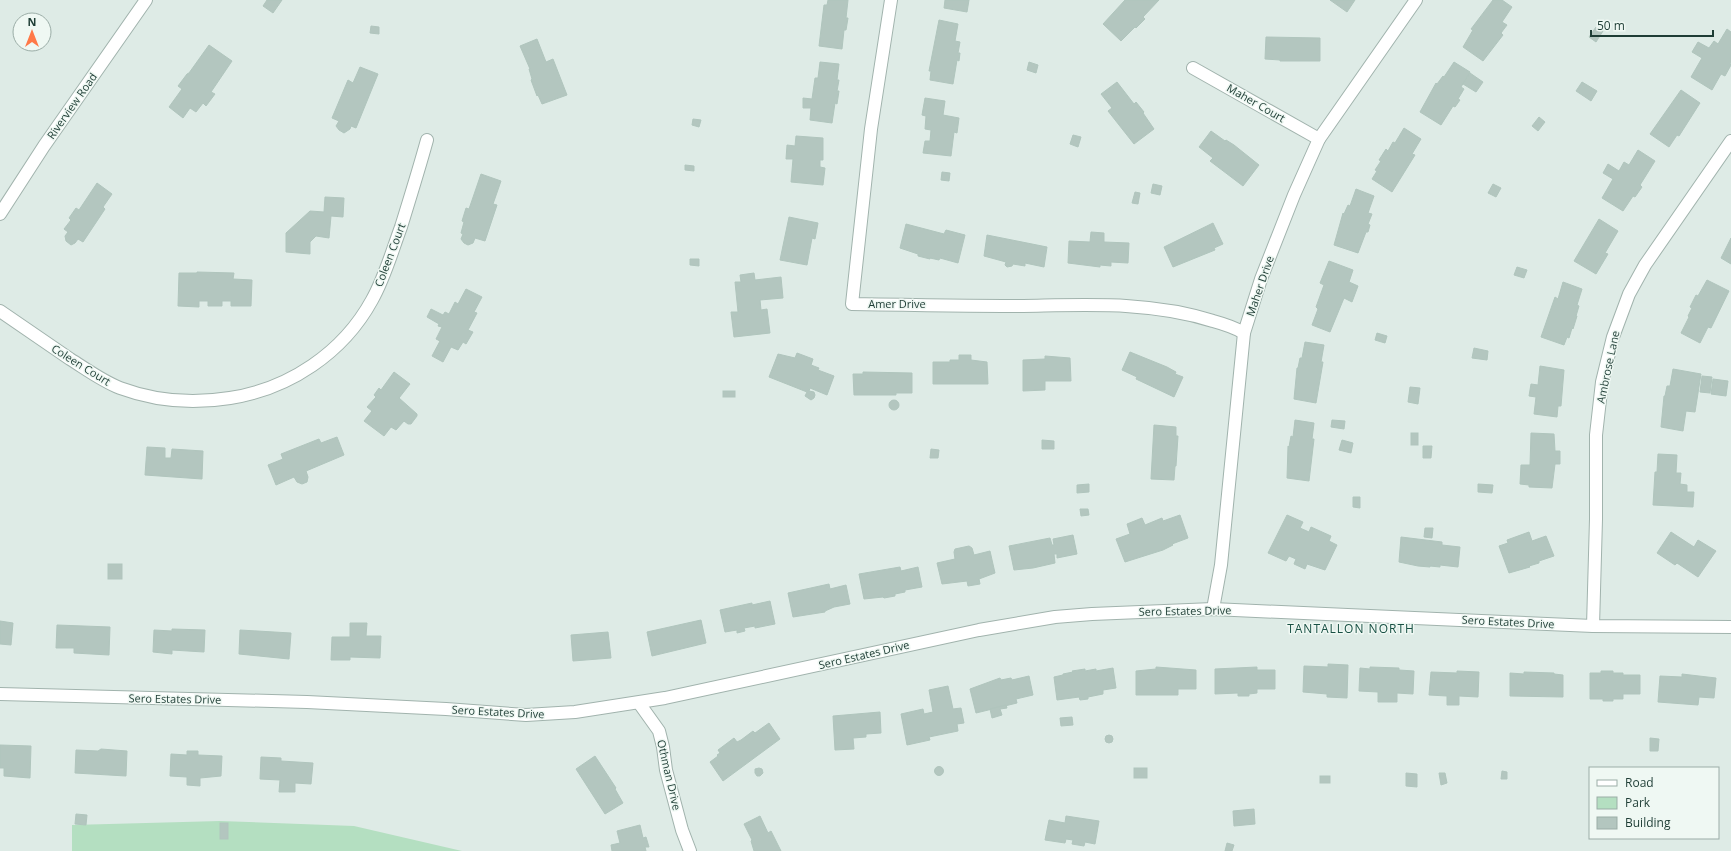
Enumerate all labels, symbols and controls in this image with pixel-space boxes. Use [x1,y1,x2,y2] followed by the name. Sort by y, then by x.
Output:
[12,12,52,52] north arrow
[1591,12,1713,38] scale bar
[28,14,36,29] text: N
[1597,17,1625,34] text: 50 m
[43,70,100,142] street label: Riverview Road
[1224,80,1288,125] street label: Maher Court
[371,221,409,289] street label: Coleen Court
[1242,254,1277,318] street label: Maher Drive
[868,296,926,311] street label: Amer Drive
[1592,329,1623,405] street label: Ambrose Lane
[49,340,114,389] street label: Coleen Court
[1139,602,1231,619] street label: Sero Estates Drive
[1461,612,1555,631] street label: Sero Estates Drive
[1287,620,1415,637] district label: TANTALLON NORTH
[817,637,911,672] street label: Sero Estates Drive
[129,690,221,707] street label: Sero Estates Drive
[451,702,545,721] street label: Sero Estates Drive
[654,738,685,812] street label: Othman Drive
[1589,767,1719,839] legend
[1625,774,1654,791] text: Road
[1625,794,1651,811] text: Park
[1625,814,1671,831] text: Building

